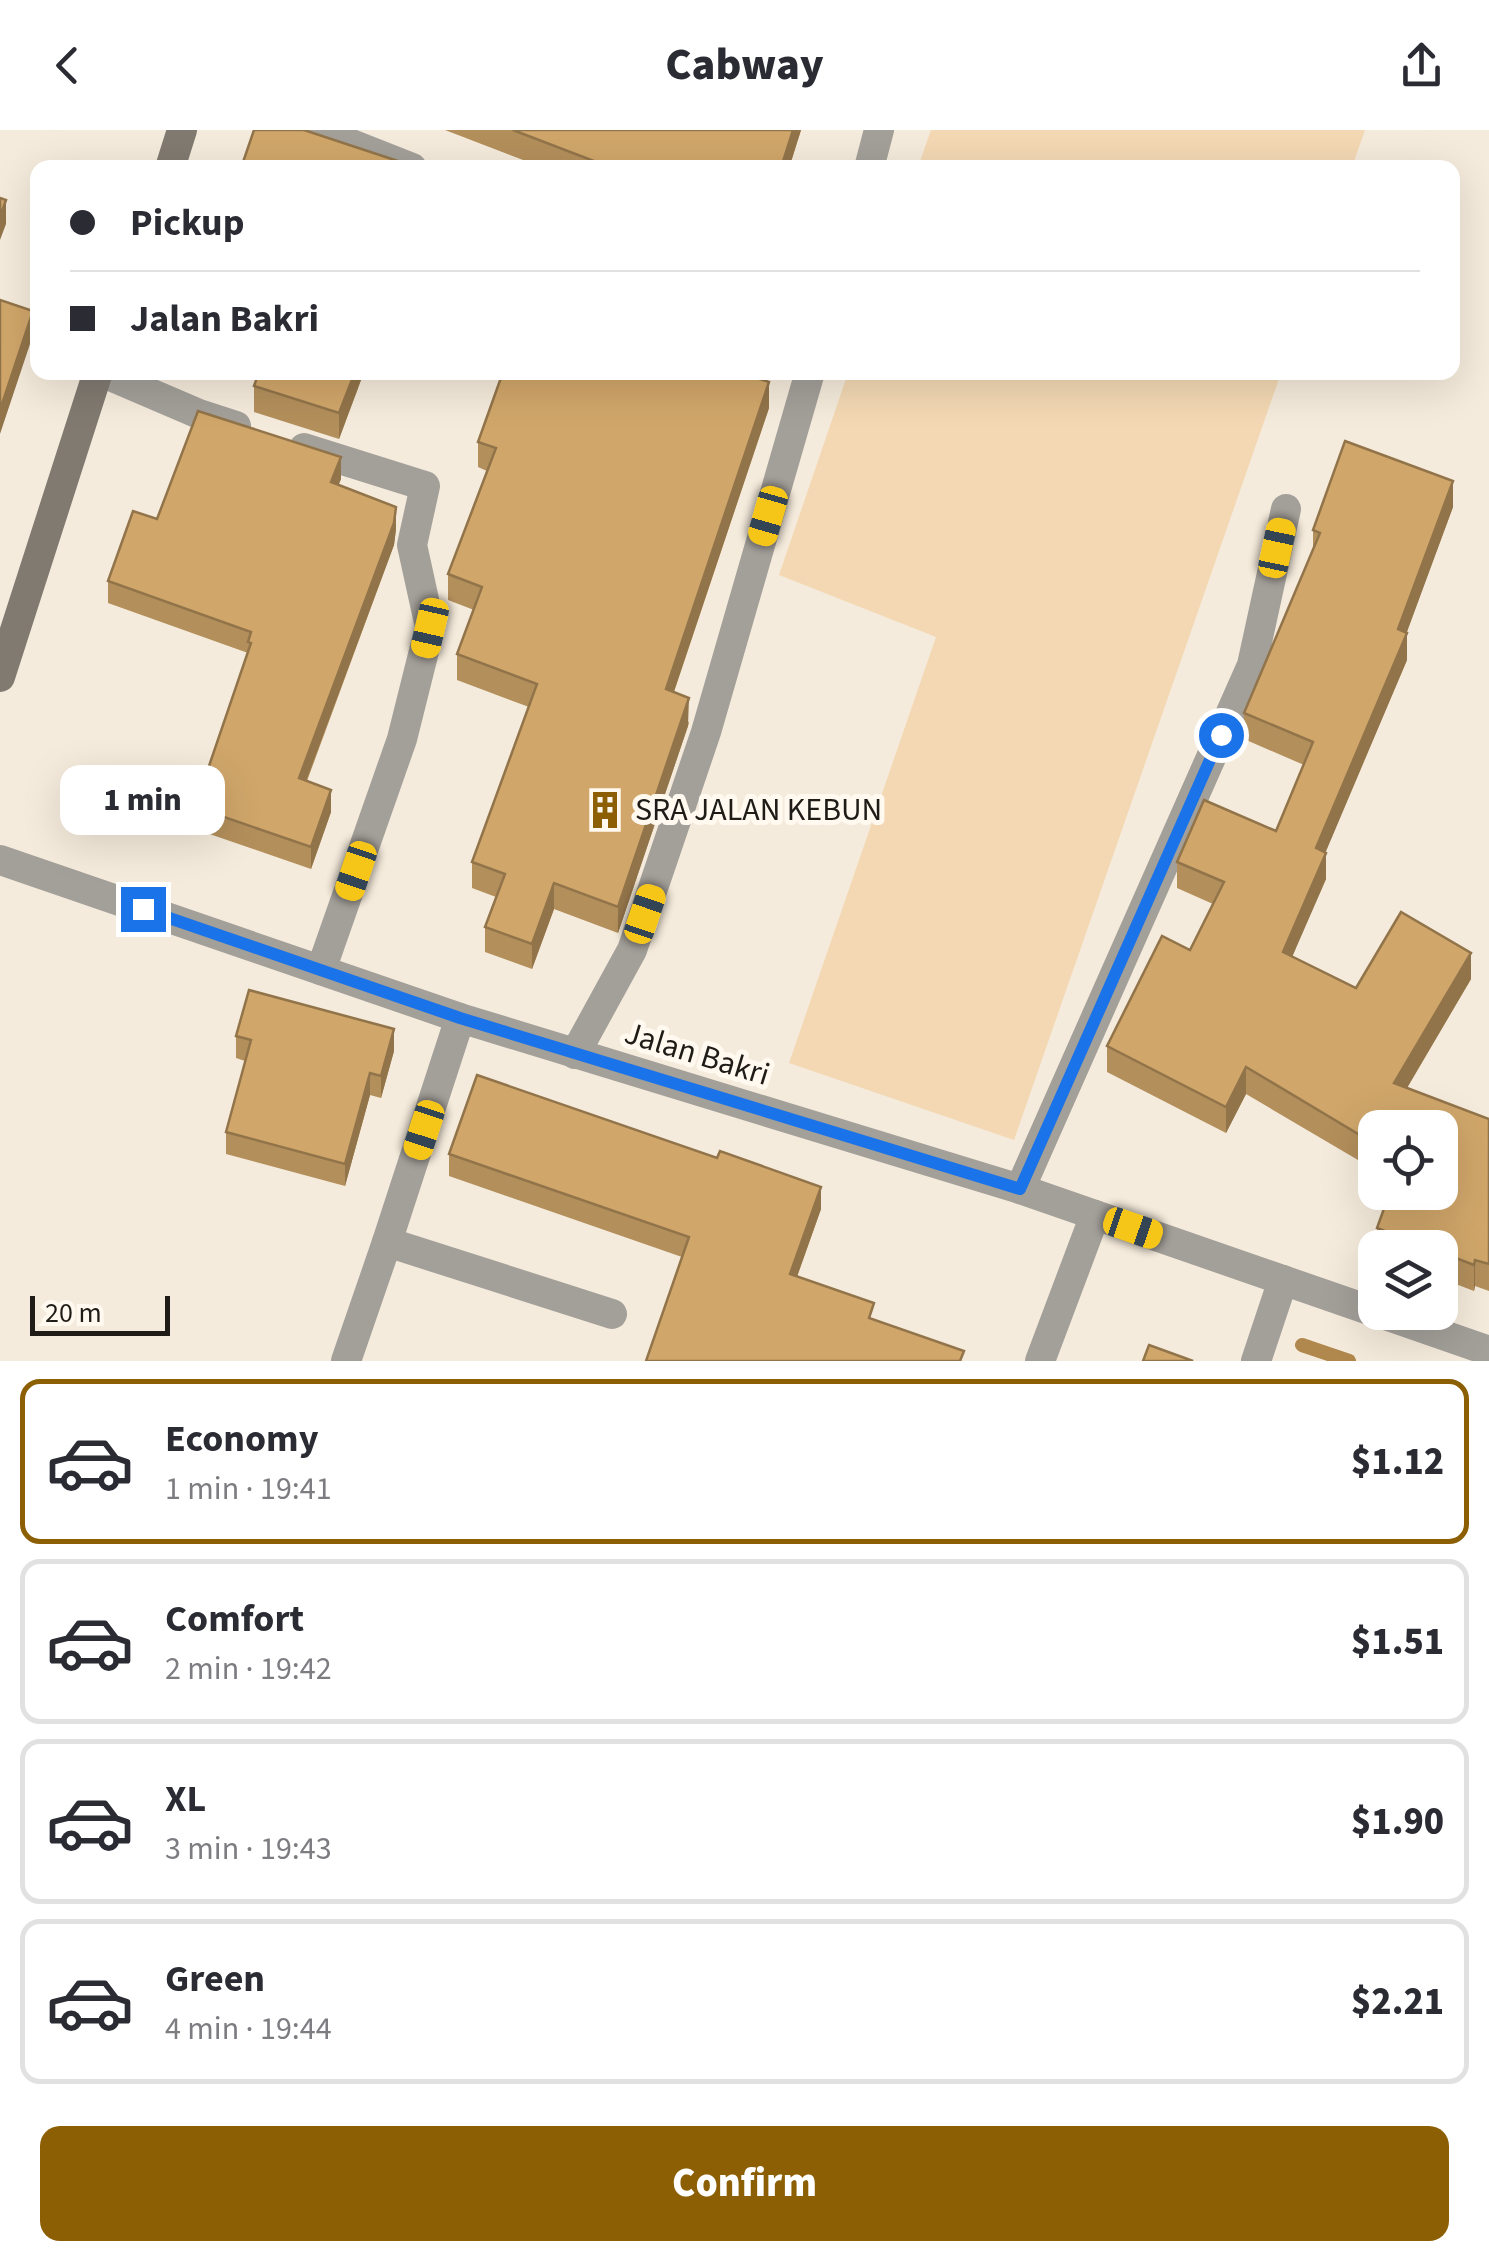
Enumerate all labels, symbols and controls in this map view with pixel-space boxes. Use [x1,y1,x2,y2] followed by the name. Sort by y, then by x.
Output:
[665,33,824,97] text: Cabway
[40,38,95,93] icon: back
[1394,38,1449,93] icon: share
[130,196,244,250] text: Pickup
[130,292,319,346] text: Jalan Bakri
[745,483,791,549] car
[1256,516,1298,580] car
[409,595,451,661] car
[1199,713,1244,758] route start
[61,764,226,834] callout: 1 min
[103,777,182,823] text: 1 min
[635,787,882,833] place label: SRA JALAN KEBUN
[584,789,626,831] building icon: SRA JALAN KEBUN
[332,838,380,904] car
[621,881,669,947] car
[121,887,166,932] route end
[619,1010,775,1098] street label: Jalan Bakri
[400,1097,448,1163] car
[1358,1110,1458,1330] map controls
[1358,1110,1458,1210] button: locate
[1100,1204,1166,1252] car
[1358,1230,1458,1330] button: layers
[30,1291,170,1336] scale bar
[45,1293,102,1333] text: 20 m
[165,1412,318,1466] text: Economy
[45,1417,135,1507] icon: car
[1351,1435,1444,1489] text: $1.12
[165,1466,332,1512] text: 1 min · 19:41
[165,1592,304,1646] text: Comfort
[45,1597,135,1687] icon: car
[1351,1615,1444,1669] text: $1.51
[165,1646,332,1692] text: 2 min · 19:42
[165,1772,206,1826] text: XL
[45,1777,135,1867] icon: car
[1351,1795,1444,1849] text: $1.90
[165,1826,332,1872] text: 3 min · 19:43
[165,1952,265,2006] text: Green
[45,1957,135,2047] icon: car
[1351,1975,1444,2029] text: $2.21
[165,2006,332,2052] text: 4 min · 19:44
[40,2126,1449,2241] button: Confirm

